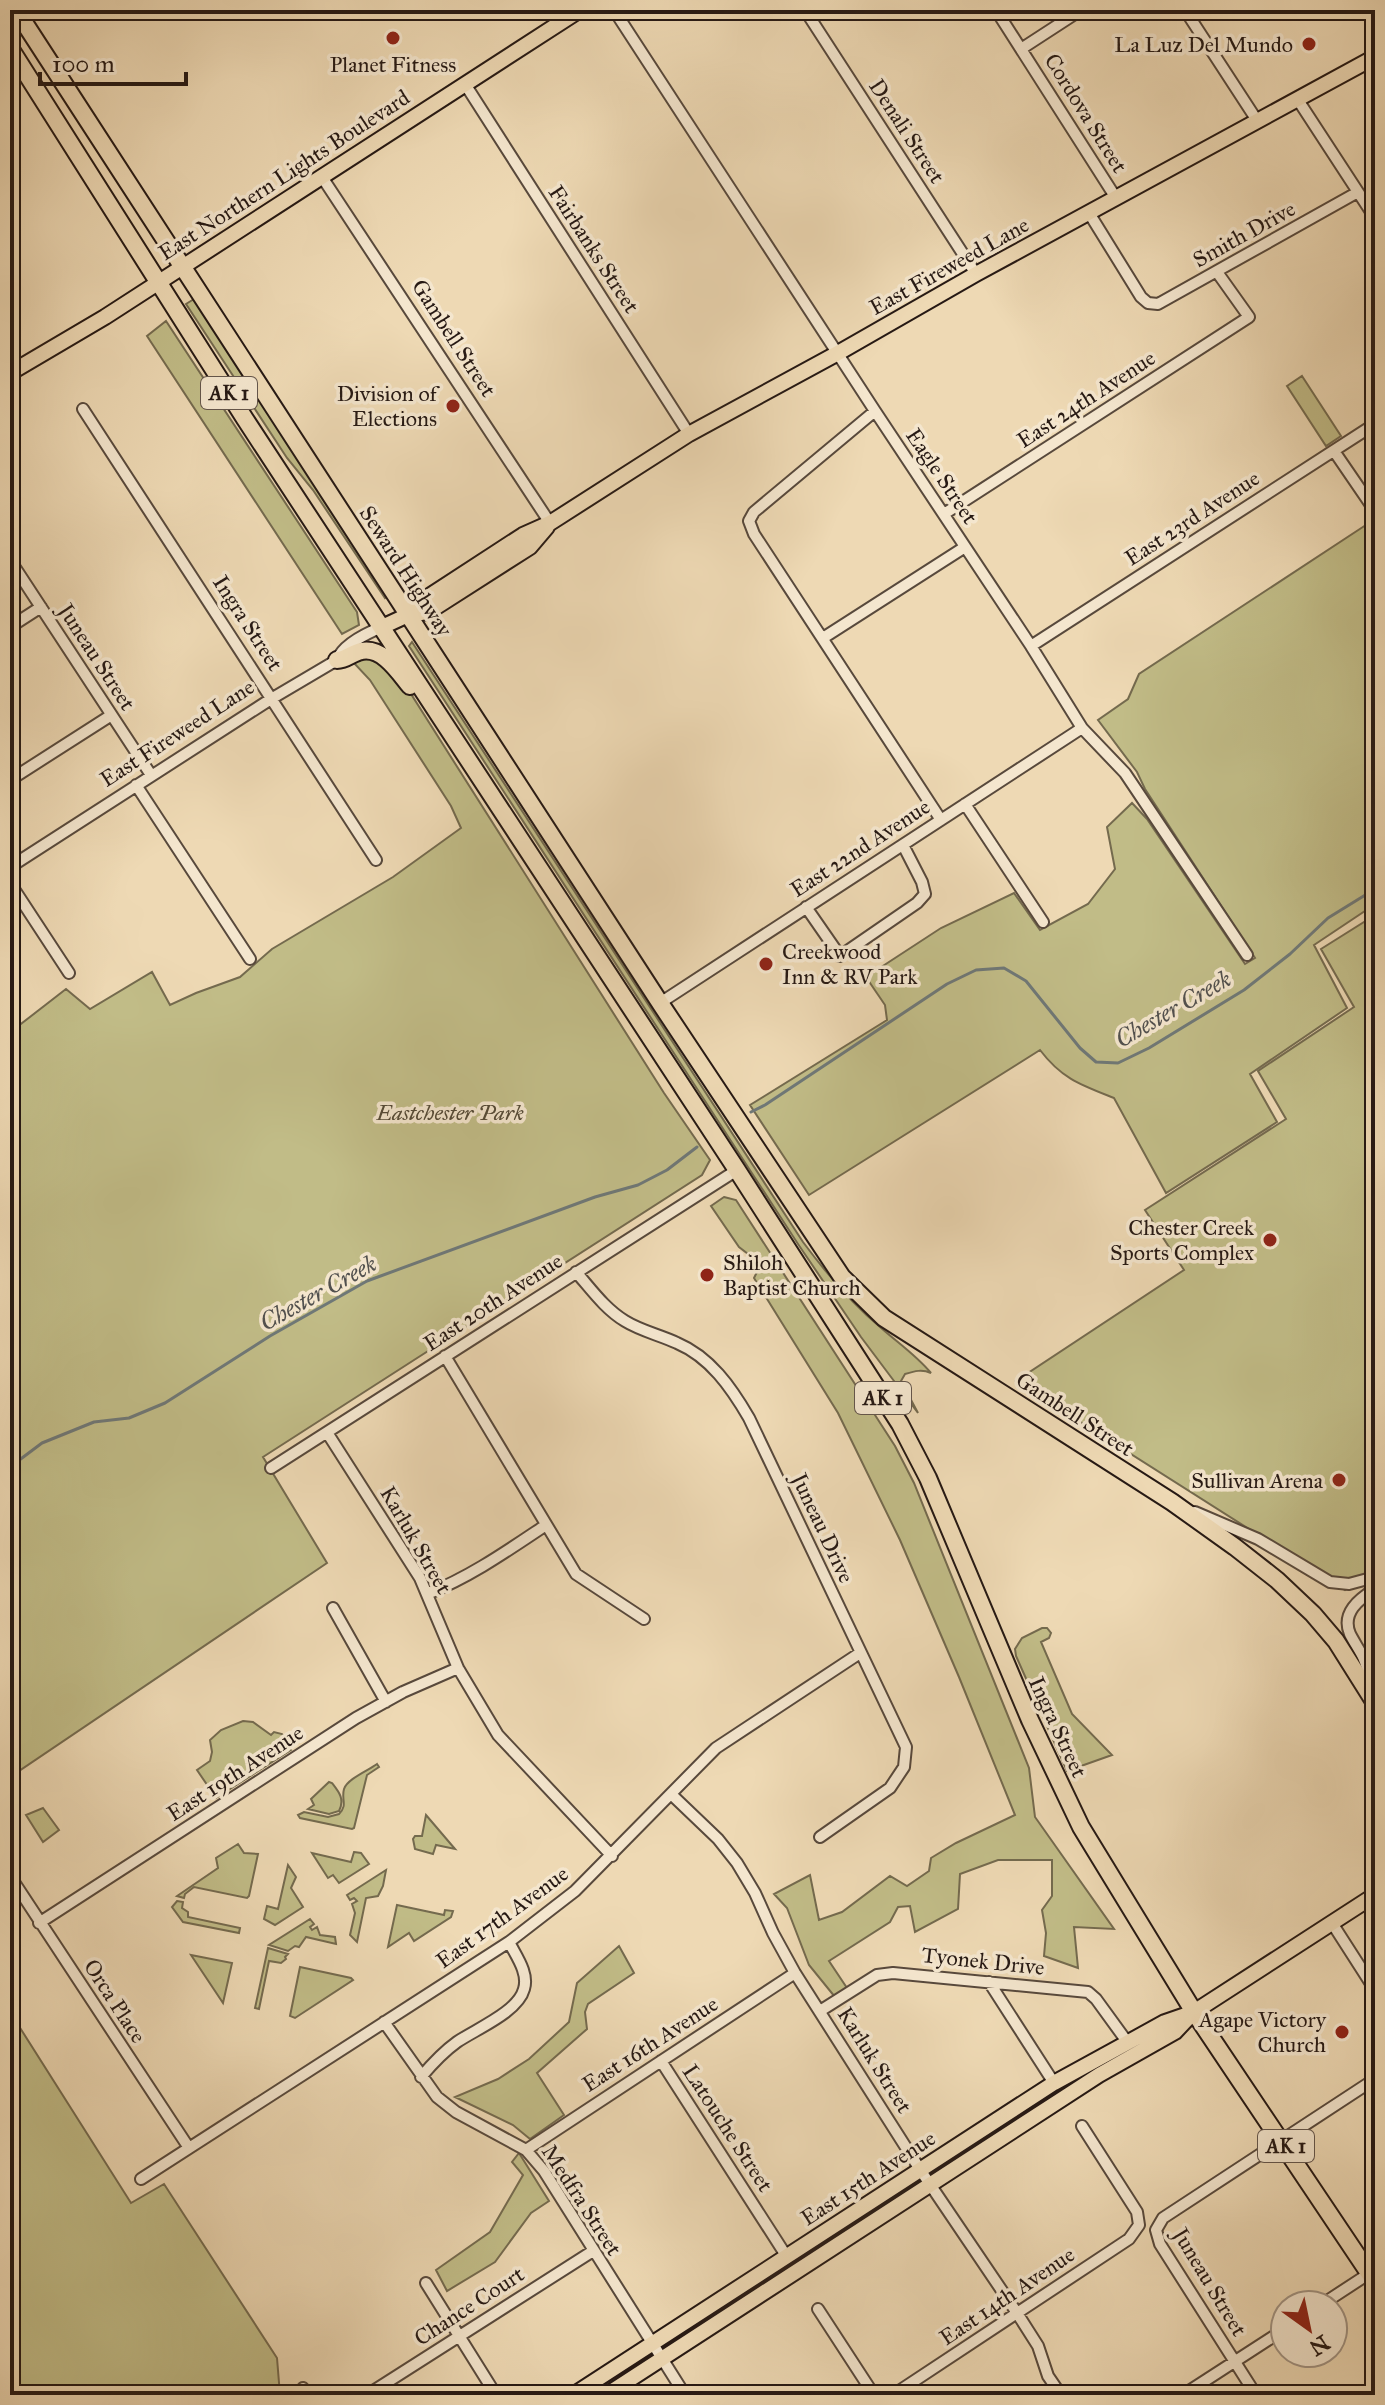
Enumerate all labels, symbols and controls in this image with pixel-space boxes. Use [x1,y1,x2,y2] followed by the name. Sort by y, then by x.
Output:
[384,29,402,47] marker: Planet Fitness
[1114,31,1293,58] place label: La Luz Del Mundo
[1300,35,1318,53] marker: La Luz Del Mundo
[40,36,186,86] scale bar
[1039,48,1133,178] street label: Cordova Street
[52,49,115,79] text: 100 m
[330,51,456,78] place label: Planet Fitness
[863,74,951,188] street label: Denali Street
[153,84,415,266] street label: East Northern Lights Boulevard
[543,180,645,318] street label: Fairbanks Street
[1188,195,1300,273] street label: Smith Drive
[865,211,1033,321] street label: East Fireweed Lane
[406,274,502,402] street label: Gambell Street
[1012,344,1160,454] street label: East 24th Avenue
[201,377,257,409] road number: AK 1
[337,380,441,432] place label: Division of Elections
[444,397,462,415] marker: Division of Elections
[900,423,984,529] street label: Eagle Street
[1120,464,1264,572] street label: East 23rd Avenue
[354,501,459,642] street label: Seward Highway
[207,570,289,676] street label: Ingra Street
[51,597,142,716] street label: Juneau Street
[95,673,259,793] street label: East Fireweed Lane
[785,793,935,903] street label: East 22nd Avenue
[782,938,918,990] place label: Creekwood Inn & RV Park
[757,955,775,973] marker: Creekwood Inn & RV Park
[1110,964,1237,1054] water label: Chester Creek
[375,1099,524,1126] park label: Eastchester Park
[1110,1214,1255,1266] place label: Chester Creek Sports Complex
[1261,1231,1279,1249] marker: Chester Creek Sports Complex
[419,1247,567,1357] street label: East 20th Avenue
[254,1248,382,1337] water label: Chester Creek
[723,1249,861,1301] place label: Shiloh Baptist Church
[698,1266,716,1284] marker: Shiloh Baptist Church
[1011,1366,1139,1462] street label: Gambell Street
[855,1382,911,1414] road number: AK 1
[785,1467,860,1587] street label: Juneau Drive
[1191,1467,1324,1494] place label: Sullivan Arena
[1330,1471,1348,1489] marker: Sullivan Arena
[374,1481,458,1599] street label: Karluk Street
[1023,1672,1093,1782] street label: Ingra Street
[162,1719,308,1827] street label: East 19th Avenue
[431,1860,573,1974] street label: East 17th Avenue
[920,1941,1046,1981] street label: Tyonek Drive
[78,1954,152,2048] street label: Orca Place
[577,1990,723,2098] street label: East 16th Avenue
[832,2002,918,2118] street label: Karluk Street
[1198,2006,1327,2058] place label: Agape Victory Church
[1333,2023,1351,2041] marker: Agape Victory Church
[677,2059,779,2197] street label: Latouche Street
[796,2124,940,2232] street label: East 15th Avenue
[1258,2130,1314,2162] road number: AK 1
[536,2139,628,2261] street label: Medfra Street
[1166,2221,1253,2341] street label: Juneau Street
[934,2241,1080,2351] street label: East 14th Avenue
[409,2260,529,2352] street label: Chance Court
[1269,2289,1349,2369] north arrow
[1304,2329,1335,2362] text: N

